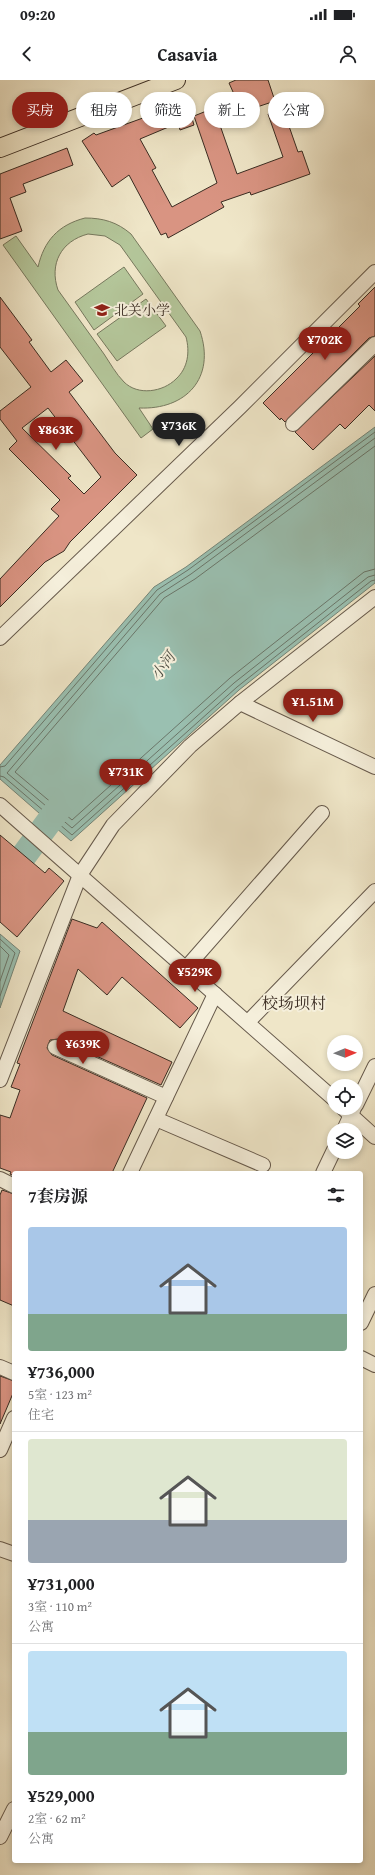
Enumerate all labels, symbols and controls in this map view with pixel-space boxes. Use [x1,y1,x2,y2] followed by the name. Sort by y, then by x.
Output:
[20,4,55,25] text: 09:20
[157,41,218,68] text: Casavia
[16,43,38,65] icon: back
[337,43,359,65] icon: person
[12,92,68,128] chip: 买房
[76,92,132,128] chip: 租房
[140,92,196,128] chip: 筛选
[204,92,260,128] chip: 新上
[268,92,324,128] chip: 公寓
[114,300,170,320] place label: 北关小学
[93,301,111,319] school or university icon: 北关小学
[297,327,353,361] pin: ¥702K
[307,330,343,349] text: ¥702K
[151,413,207,447] pin: ¥736K
[161,416,197,435] text: ¥736K
[28,417,84,451] pin: ¥863K
[38,420,74,439] text: ¥863K
[145,645,182,684] water label: 小河
[280,689,346,723] pin: ¥1.51M
[292,692,334,711] text: ¥1.51M
[98,759,154,793] pin: ¥731K
[108,762,144,781] text: ¥731K
[167,959,223,993] pin: ¥529K
[177,962,213,981] text: ¥529K
[262,991,326,1015] district label: 校场坝村
[55,1031,111,1065] pin: ¥639K
[65,1034,101,1053] text: ¥639K
[327,1035,363,1071] north arrow
[327,1035,363,1159] map controls
[327,1079,363,1115] button: locate
[327,1123,363,1159] button: layers
[28,1183,88,1208] text: 7套房源
[325,1184,347,1206] icon: filters
[152,1253,224,1325] icon: home
[28,1359,94,1384] text: ¥736,000
[28,1385,92,1404] text: 5室 · 123 m²
[28,1405,54,1424] text: 住宅
[152,1465,224,1537] icon: home
[28,1571,94,1596] text: ¥731,000
[28,1597,92,1616] text: 3室 · 110 m²
[28,1617,54,1636] text: 公寓
[152,1677,224,1749] icon: home
[28,1783,94,1808] text: ¥529,000
[28,1809,86,1828] text: 2室 · 62 m²
[28,1829,54,1848] text: 公寓

